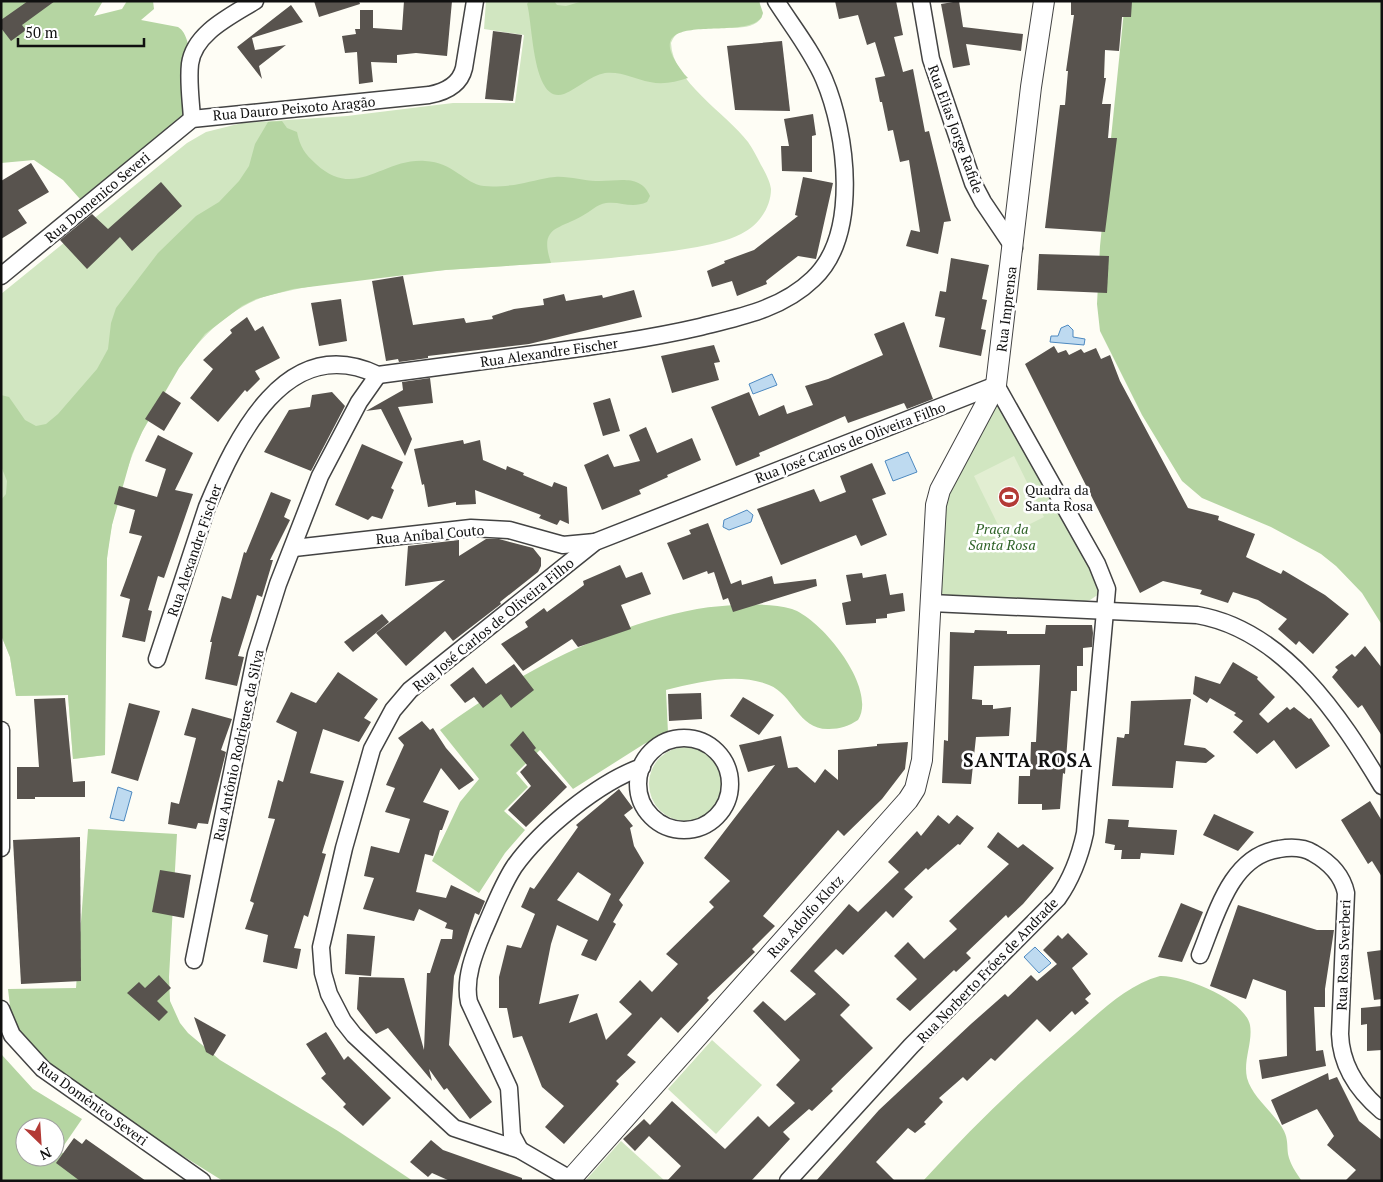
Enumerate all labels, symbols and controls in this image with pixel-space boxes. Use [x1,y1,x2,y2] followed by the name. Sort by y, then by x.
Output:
[18,15,144,47] scale bar
[25,22,58,42] text: 50 m
[924,62,988,196] street label: Rua Elias Jorge Rafide
[212,91,376,125] street label: Rua Dauro Peixoto Aragão
[40,147,154,247] street label: Rua Domenico Severi
[991,265,1021,353] street label: Rua Imprensa
[479,333,620,371] street label: Rua Alexandre Fischer
[752,397,948,487] street label: Rua José Carlos de Oliveira Filho
[1025,480,1093,515] place label: Quadra da Santa Rosa
[162,481,226,619] street label: Rua Alexandre Fischer
[997,485,1021,509] sports icon: Quadra da Santa Rosa
[968,519,1036,554] park label: Praça da Santa Rosa
[375,520,485,548] street label: Rua Aníbal Couto
[408,553,578,695] street label: Rua José Carlos de Oliveira Filho
[208,647,268,843] street label: Rua Antônio Rodrigues da Silva
[963,747,1093,772] district label: SANTA ROSA
[763,871,847,961] street label: Rua Adolfo Klotz
[912,893,1062,1047] street label: Rua Norberto Fróes de Andrade
[1332,899,1354,1011] street label: Rua Rosa Sverberi
[34,1057,152,1149] street label: Rua Domênico Severi
[15,1117,65,1167] north arrow
[37,1143,55,1165] text: N

